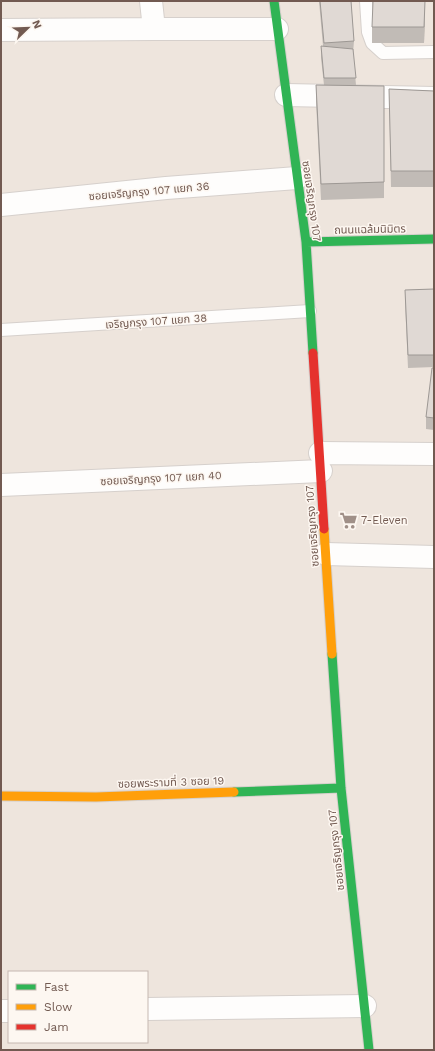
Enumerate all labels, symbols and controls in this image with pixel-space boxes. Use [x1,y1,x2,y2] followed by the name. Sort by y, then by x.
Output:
[8,8,48,48] north arrow
[29,18,44,31] text: N
[299,160,324,242] street label: ซอยเจริญกรุง 107
[88,180,210,203] street label: ซอยเจริญกรุง 107 แยก 36
[334,222,406,237] street label: ถนนแฉล้มนิมิตร
[105,311,208,332] street label: เจริญกรุง 107 แยก 38
[100,469,222,488] street label: ซอยเจริญกรุง 107 แยก 40
[303,485,322,567] street label: ซอยเจริญกรุง 107
[338,510,358,530] supermarket icon: 7-Eleven
[361,514,408,527] place label: 7-Eleven
[118,772,225,791] street label: ซอยพระรามที่ 3 ซอย 19
[326,809,347,891] street label: ซอยเจริญกรุง 107
[8,971,148,1043] legend
[44,980,69,994] text: Fast
[44,1000,72,1014] text: Slow
[44,1020,69,1034] text: Jam

